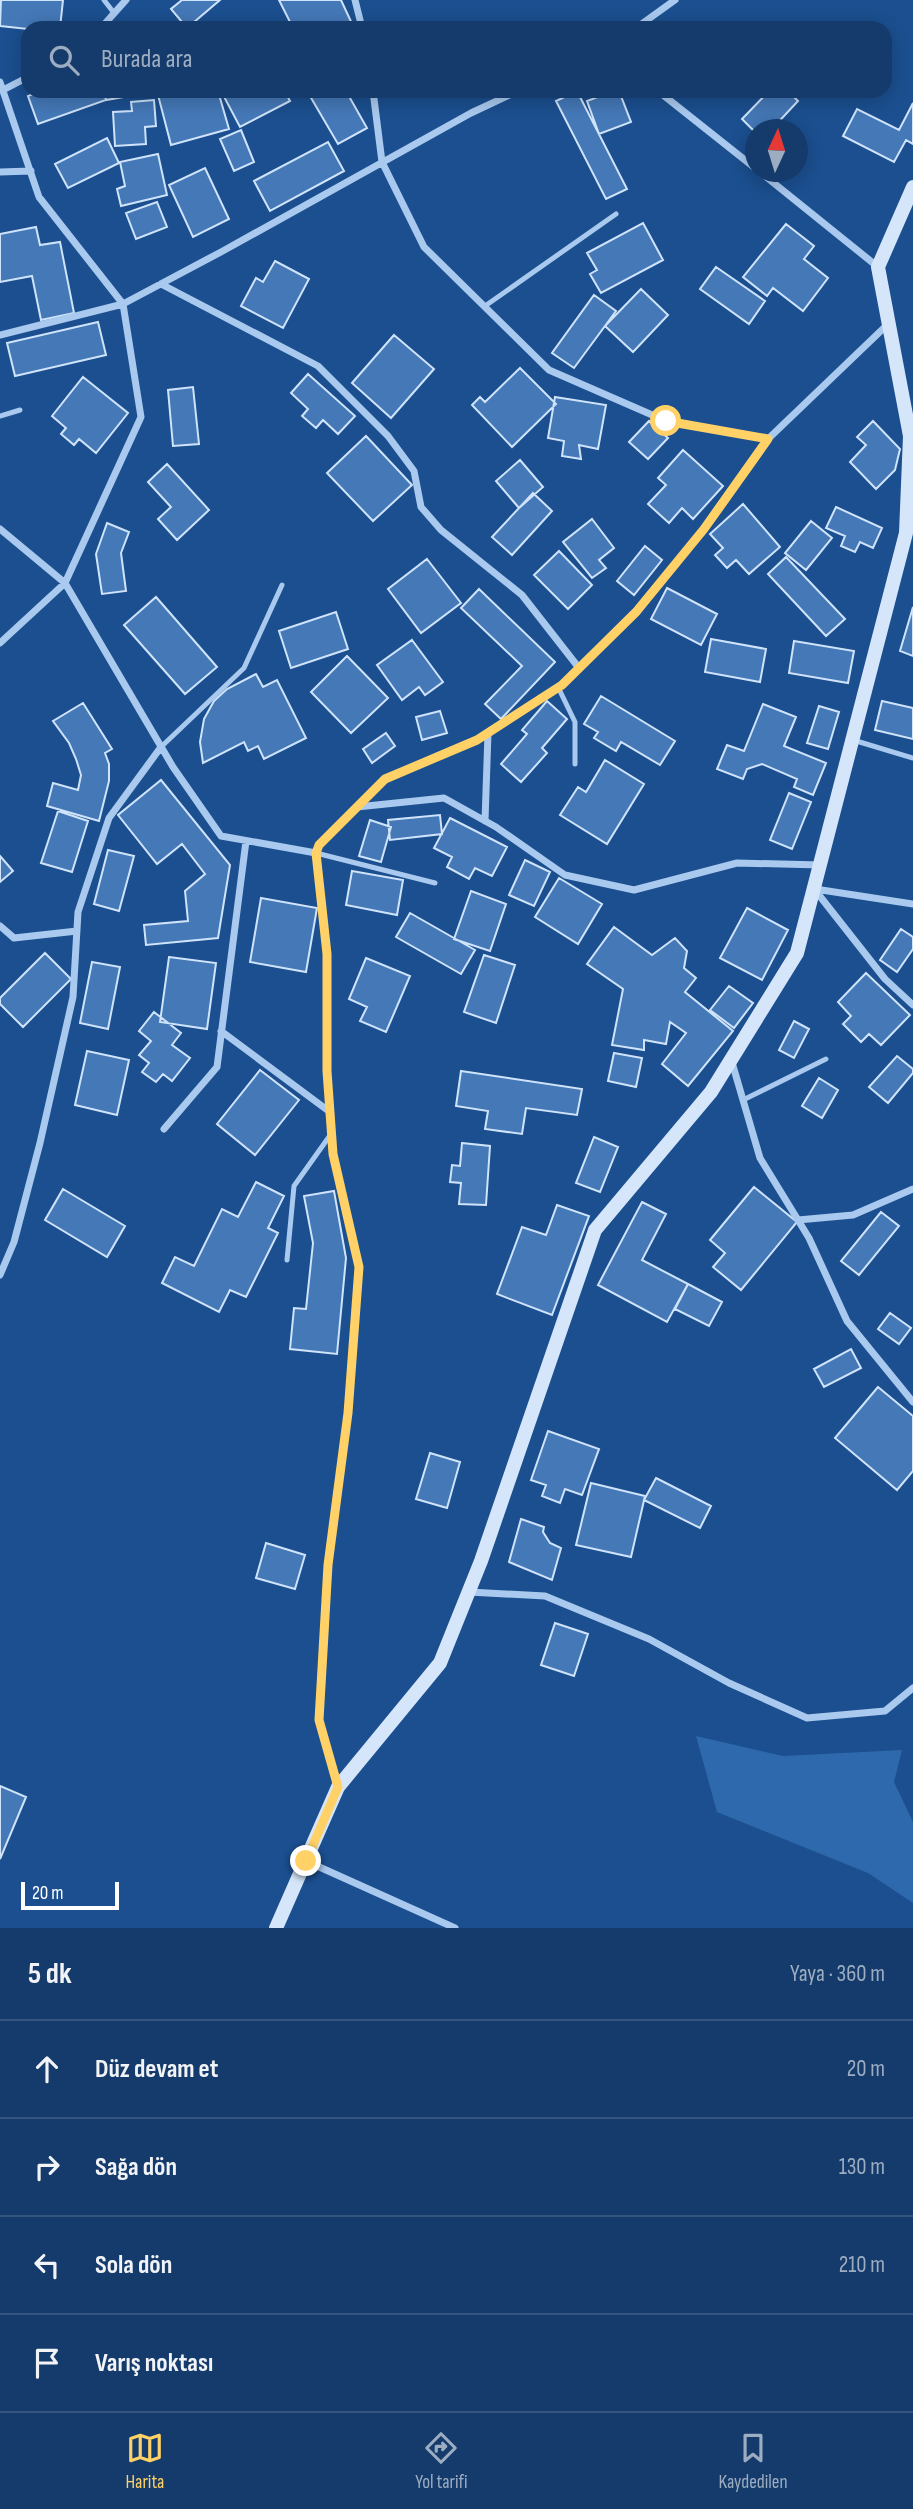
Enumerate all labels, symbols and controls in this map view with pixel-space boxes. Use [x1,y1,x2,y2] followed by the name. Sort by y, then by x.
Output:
[21,21,892,98] search box
[45,41,83,79] icon: search
[101,44,193,75] text: Burada ara
[745,119,808,182] north arrow
[650,405,681,436] route start
[290,1845,321,1876] route end
[21,1879,119,1911] scale bar
[32,1882,64,1905] text: 20 m
[28,1956,72,1992] text: 5 dk
[790,1960,885,1988] text: Yaya · 360 m
[28,2050,66,2088] icon: ahead
[95,2054,218,2085] text: Düz devam et
[847,2055,885,2083] text: 20 m
[28,2148,66,2186] icon: right
[95,2152,177,2183] text: Sağa dön
[839,2153,885,2181] text: 130 m
[28,2246,66,2284] icon: left
[95,2250,172,2281] text: Sola dön
[839,2251,885,2279] text: 210 m
[28,2344,66,2382] icon: arrive
[95,2348,213,2379] text: Varış noktası
[125,2429,164,2494] tab: Harita
[415,2429,468,2494] tab: Yol tarifi
[718,2429,788,2494] tab: Kaydedilen

